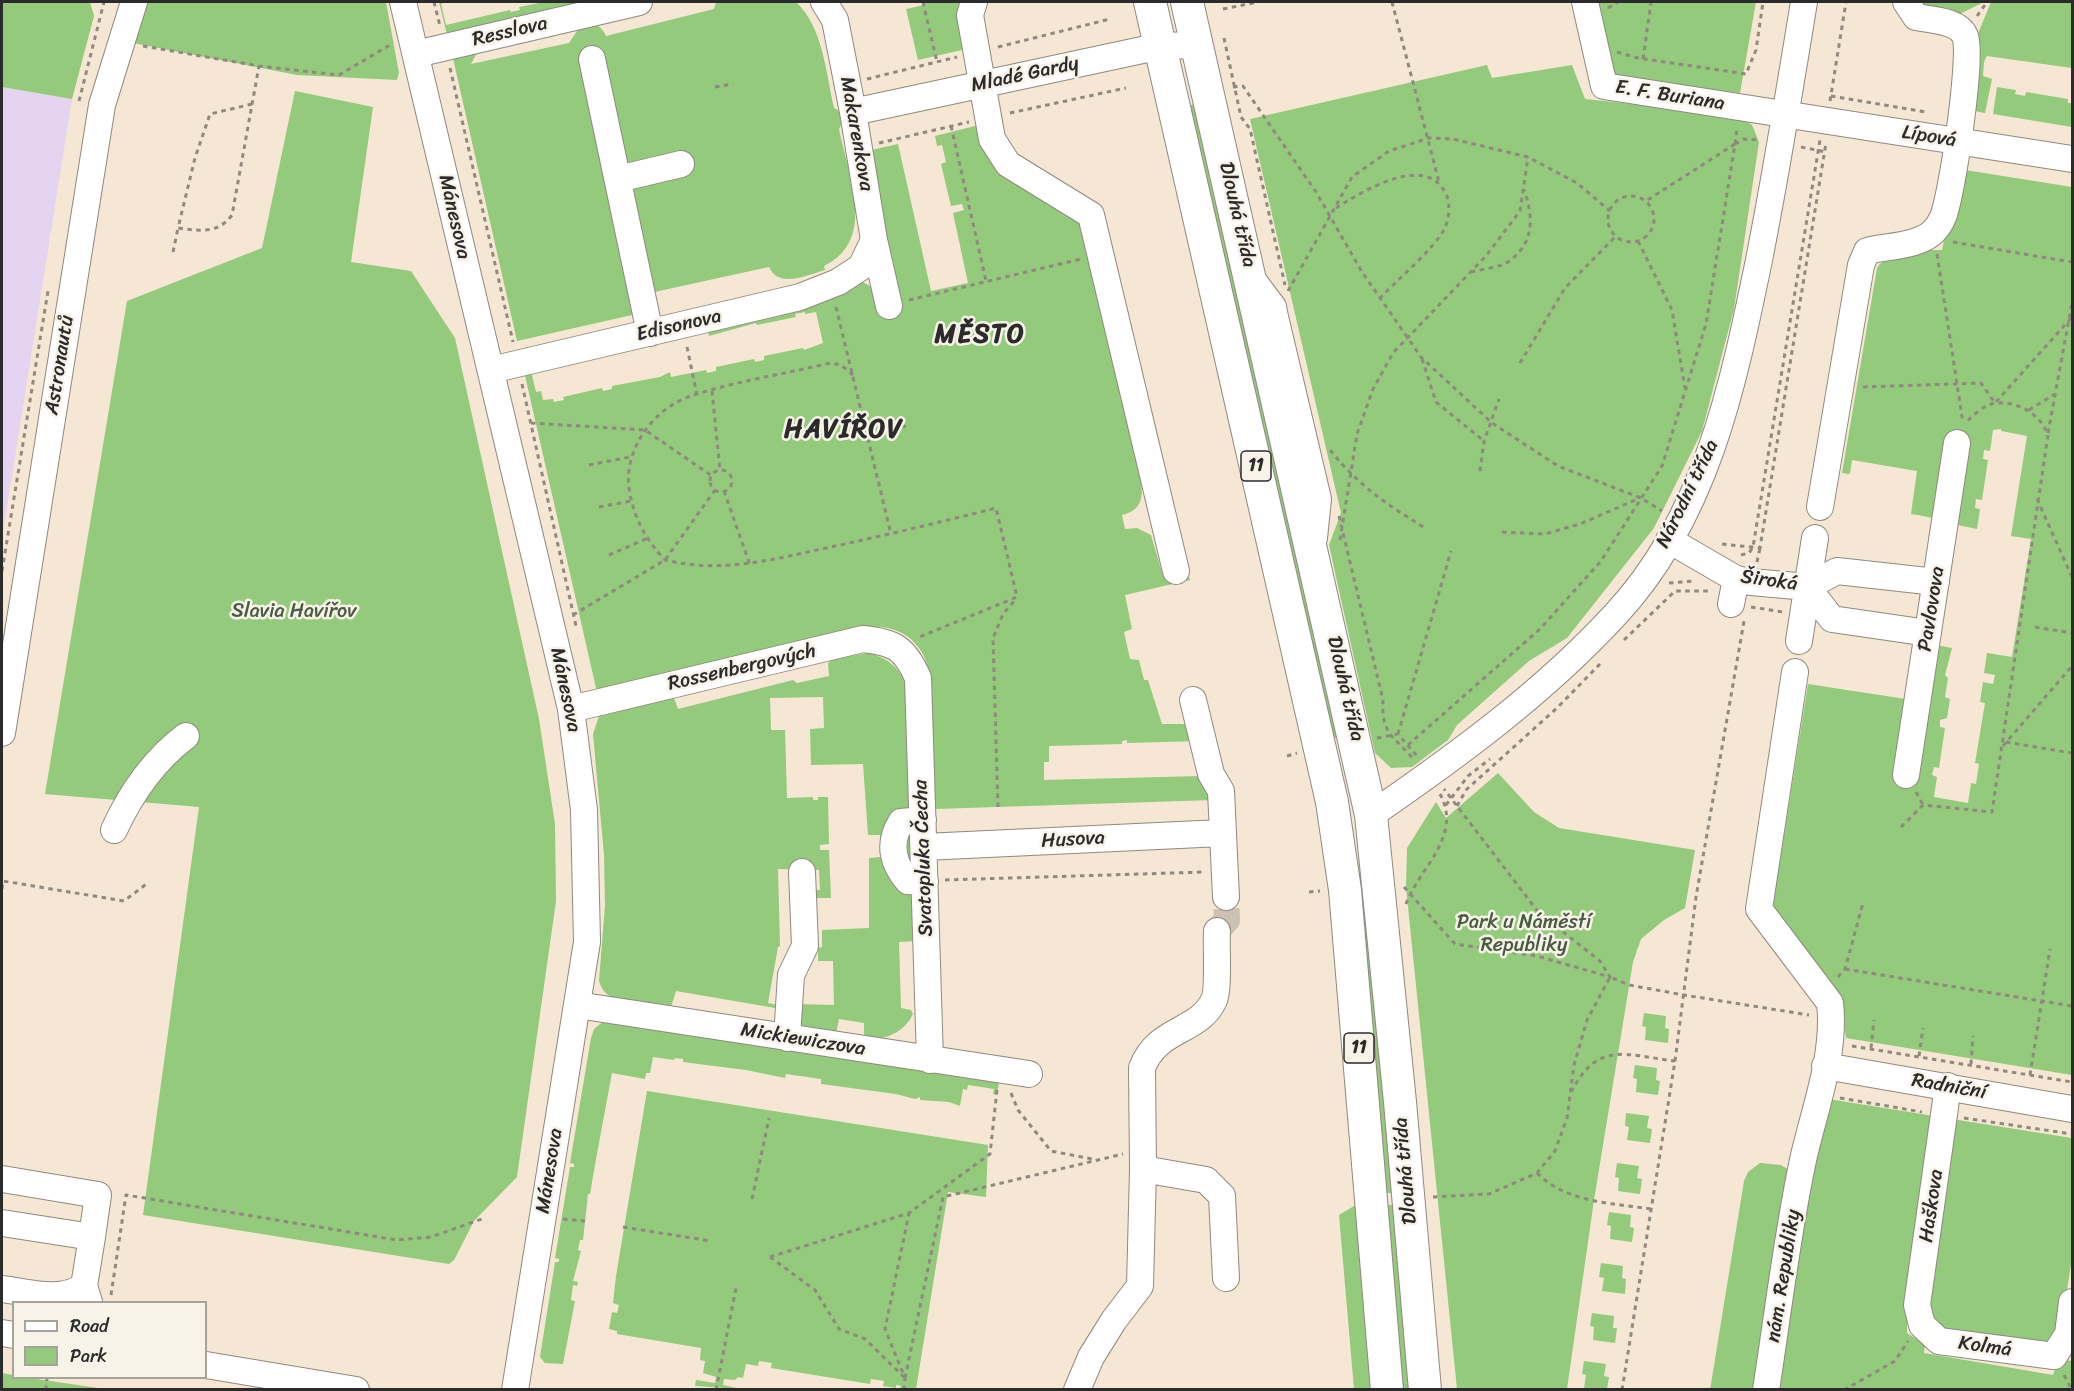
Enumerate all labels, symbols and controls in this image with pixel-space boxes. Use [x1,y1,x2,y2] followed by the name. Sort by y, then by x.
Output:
[470,12,550,52] street label: Resslova
[969,52,1081,98] street label: Mladé Gardy
[834,75,878,193] street label: Makarenkova
[1614,76,1726,116] street label: E. F. Buriana
[1900,121,1958,153] street label: Lípová
[1213,160,1261,270] street label: Dlouhá třída
[433,172,475,262] street label: Mánesova
[634,305,724,347] street label: Edisonova
[40,314,80,416] street label: Astronautů
[935,319,1025,351] district label: MĚSTO
[784,414,904,446] district label: HAVÍŘOV
[1651,436,1725,552] street label: Národní třída
[1241,451,1271,481] road number: 11
[1739,565,1799,597] street label: Široká
[1913,565,1951,653] street label: Pavlovova
[231,600,357,624] park label: Slavia Havířov
[1321,634,1369,744] street label: Dlouhá třída
[666,639,818,697] street label: Rossenbergových
[544,645,586,735] street label: Mánesova
[909,779,939,937] street label: Svatopluka Čecha
[1041,826,1105,854] street label: Husova
[1457,911,1591,958] park label: Park u Náměstí Republiky
[739,1018,867,1062] street label: Mickiewiczova
[1344,1033,1374,1063] road number: 11
[1910,1069,1988,1105] street label: Radniční
[1389,1117,1423,1225] street label: Dlouhá třída
[531,1127,569,1215] street label: Mánesova
[1915,1168,1949,1244] street label: Haškova
[1762,1208,1806,1344] street label: nám. Republiky
[12,1301,207,1379] legend
[70,1310,109,1342] text: Road
[1957,1331,2013,1363] street label: Kolmá
[70,1340,107,1372] text: Park

